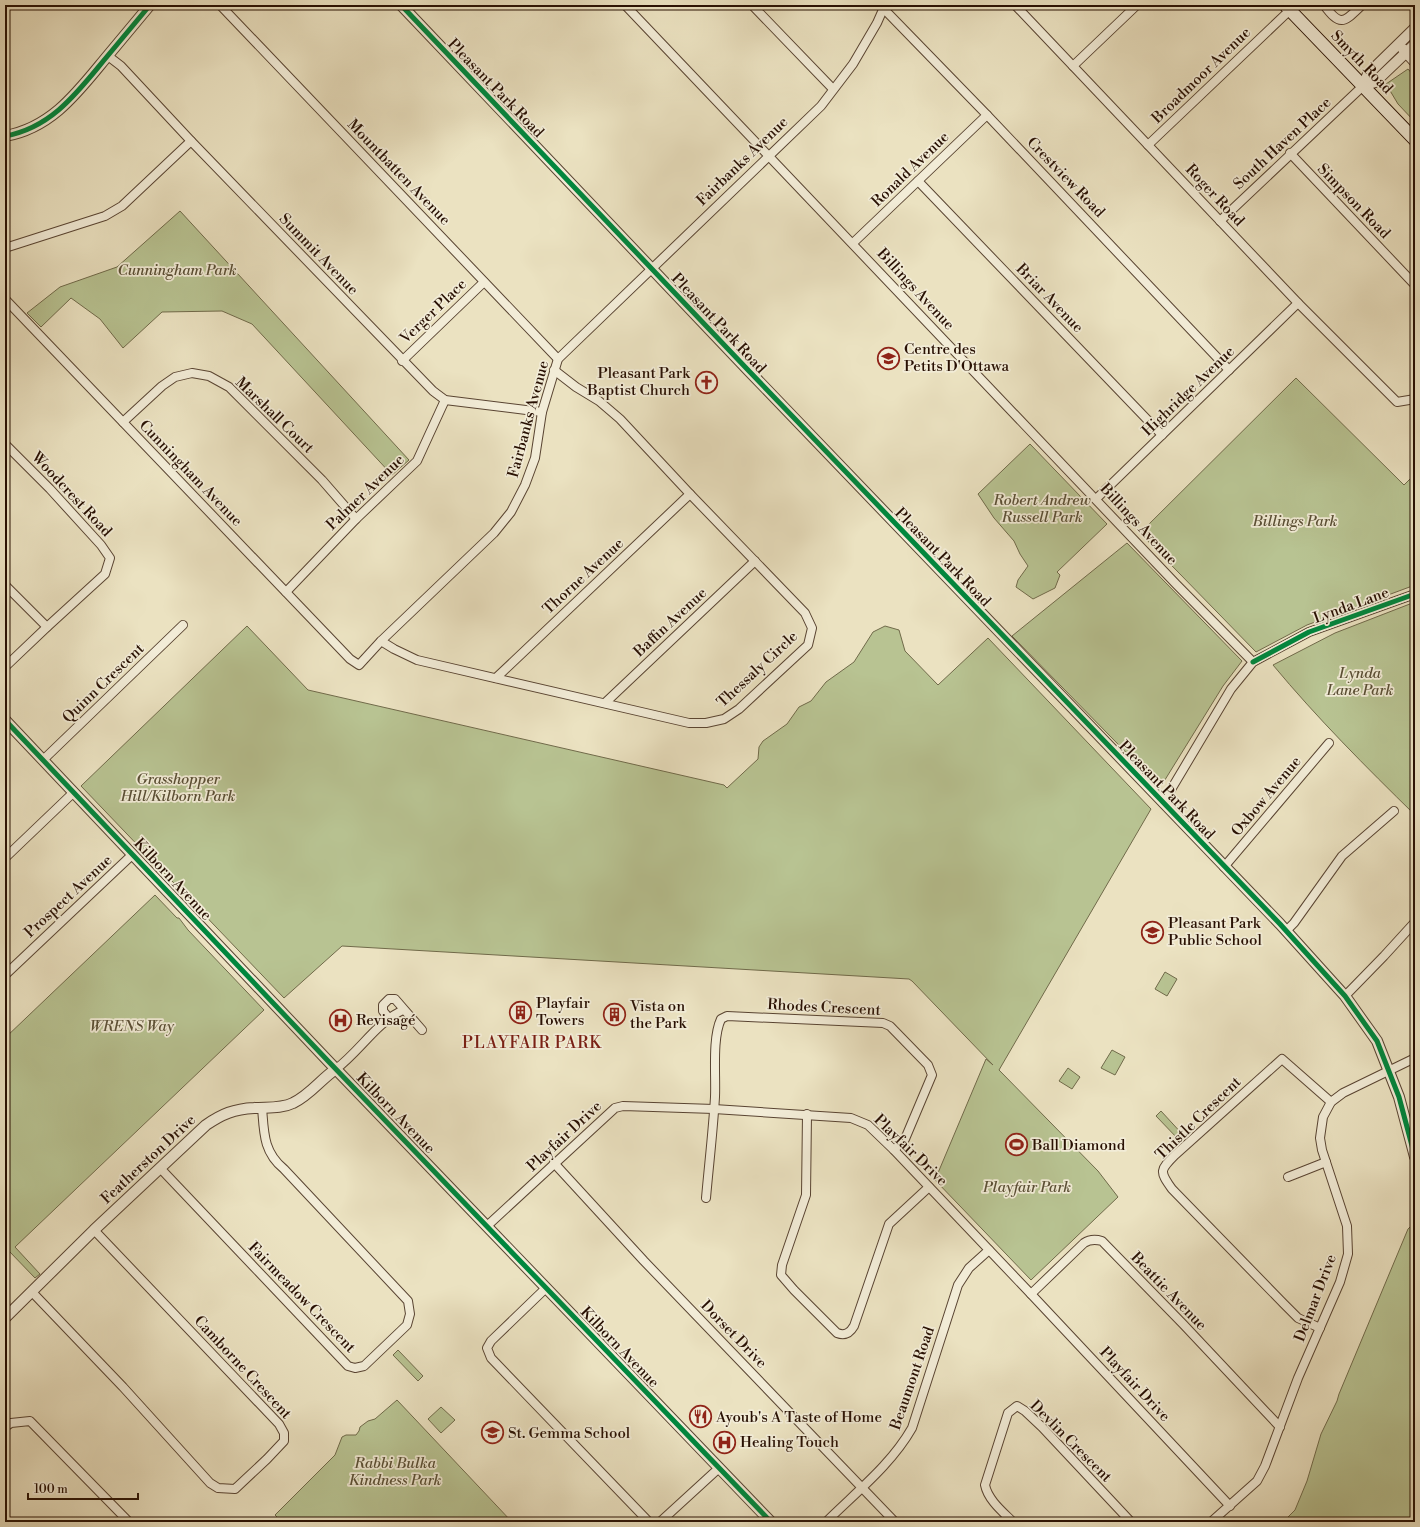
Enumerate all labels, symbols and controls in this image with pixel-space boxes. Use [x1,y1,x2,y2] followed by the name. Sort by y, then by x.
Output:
[1147,23,1255,128] street label: Broadmoor Avenue
[1327,27,1397,99] street label: Smyth Road
[443,35,548,142] street label: Pleasant Park Road
[1229,93,1335,194] street label: South Haven Place
[692,113,792,210] street label: Fairbanks Avenue
[343,115,454,229] street label: Mountbatten Avenue
[868,128,953,211] street label: Ronald Avenue
[1023,133,1109,222] street label: Crestview Road
[1181,160,1249,231] street label: Roger Road
[1313,160,1395,243] street label: Simpson Road
[275,210,362,299] street label: Summit Avenue
[872,244,958,334] street label: Billings Avenue
[1011,259,1087,337] street label: Briar Avenue
[117,261,237,280] park label: Cunningham Park
[667,269,770,378] street label: Pleasant Park Road
[395,275,471,349] street label: Verger Place
[904,340,1009,376] place label: Centre des Petits D'Ottawa
[1138,342,1239,440] street label: Highridge Avenue
[875,345,901,371] school or university icon: Centre des Petits D'Ottawa
[504,359,553,480] street label: Fairbanks Avenue
[586,364,691,400] place label: Pleasant Park Baptist Church
[693,369,719,395] church icon: Pleasant Park Baptist Church
[231,373,318,458] street label: Marshall Court
[135,416,246,531] street label: Cunningham Avenue
[27,447,116,541] street label: Woodcrest Road
[322,450,408,534] street label: Palmer Avenue
[1095,479,1181,569] street label: Billings Avenue
[992,491,1091,527] park label: Robert Andrew Russell Park
[890,504,995,611] street label: Pleasant Park Road
[1252,512,1338,531] park label: Billings Park
[539,534,628,619] street label: Thorne Avenue
[1311,583,1392,628] street label: Lynda Lane
[629,584,711,662] street label: Baffin Avenue
[713,627,802,712] street label: Thessaly Circle
[58,639,149,727] street label: Quinn Crescent
[1326,664,1393,700] park label: Lynda Lane Park
[1114,737,1219,844] street label: Pleasant Park Road
[1227,752,1305,840] street label: Oxbow Avenue
[120,770,236,806] park label: Grasshopper Hill/Kilborn Park
[130,834,216,924] street label: Kilborn Avenue
[20,851,116,942] street label: Prospect Avenue
[1168,914,1262,950] place label: Pleasant Park Public School
[1140,919,1166,945] school or university icon: Pleasant Park Public School
[536,994,590,1030] place label: Playfair Towers
[767,995,882,1020] street label: Rhodes Crescent
[629,997,687,1033] place label: Vista on the Park
[508,999,534,1025] building icon: Playfair Towers
[602,1002,628,1028] building icon: Vista on the Park
[328,1007,354,1033] hospital icon: Revisagé
[356,1011,416,1030] place label: Revisagé
[90,1017,175,1036] park label: WRENS Way
[462,1033,602,1053] district label: PLAYFAIR PARK
[352,1069,439,1158] street label: Kilborn Avenue
[1152,1072,1246,1164] street label: Thistle Crescent
[523,1097,606,1176] street label: Playfair Drive
[97,1110,200,1208] street label: Featherston Drive
[870,1110,951,1190] street label: Playfair Drive
[1004,1132,1030,1158] sports icon: Ball Diamond
[1031,1136,1126,1155] place label: Ball Diamond
[982,1178,1071,1197] park label: Playfair Park
[244,1238,360,1357] street label: Fairmeadow Crescent
[1126,1248,1211,1334] street label: Beattie Avenue
[1290,1252,1341,1345] street label: Delmar Drive
[696,1296,771,1372] street label: Dorset Drive
[576,1303,663,1392] street label: Kilborn Avenue
[190,1312,296,1424] street label: Camborne Crescent
[886,1324,939,1433] street label: Beaumont Road
[1095,1343,1174,1426] street label: Playfair Drive
[1026,1396,1116,1487] street label: Devlin Crescent
[687,1404,713,1430] restaurant icon: Ayoub's A Taste of Home
[715,1408,882,1427] place label: Ayoub's A Taste of Home
[479,1420,505,1446] school or university icon: St. Gemma School
[508,1424,631,1443] place label: St. Gemma School
[712,1429,738,1455] hospital icon: Healing Touch
[740,1433,839,1452] place label: Healing Touch
[349,1454,442,1490] park label: Rabbi Bulka Kindness Park
[28,1475,138,1501] scale bar
[34,1482,68,1497] text: 100 m

